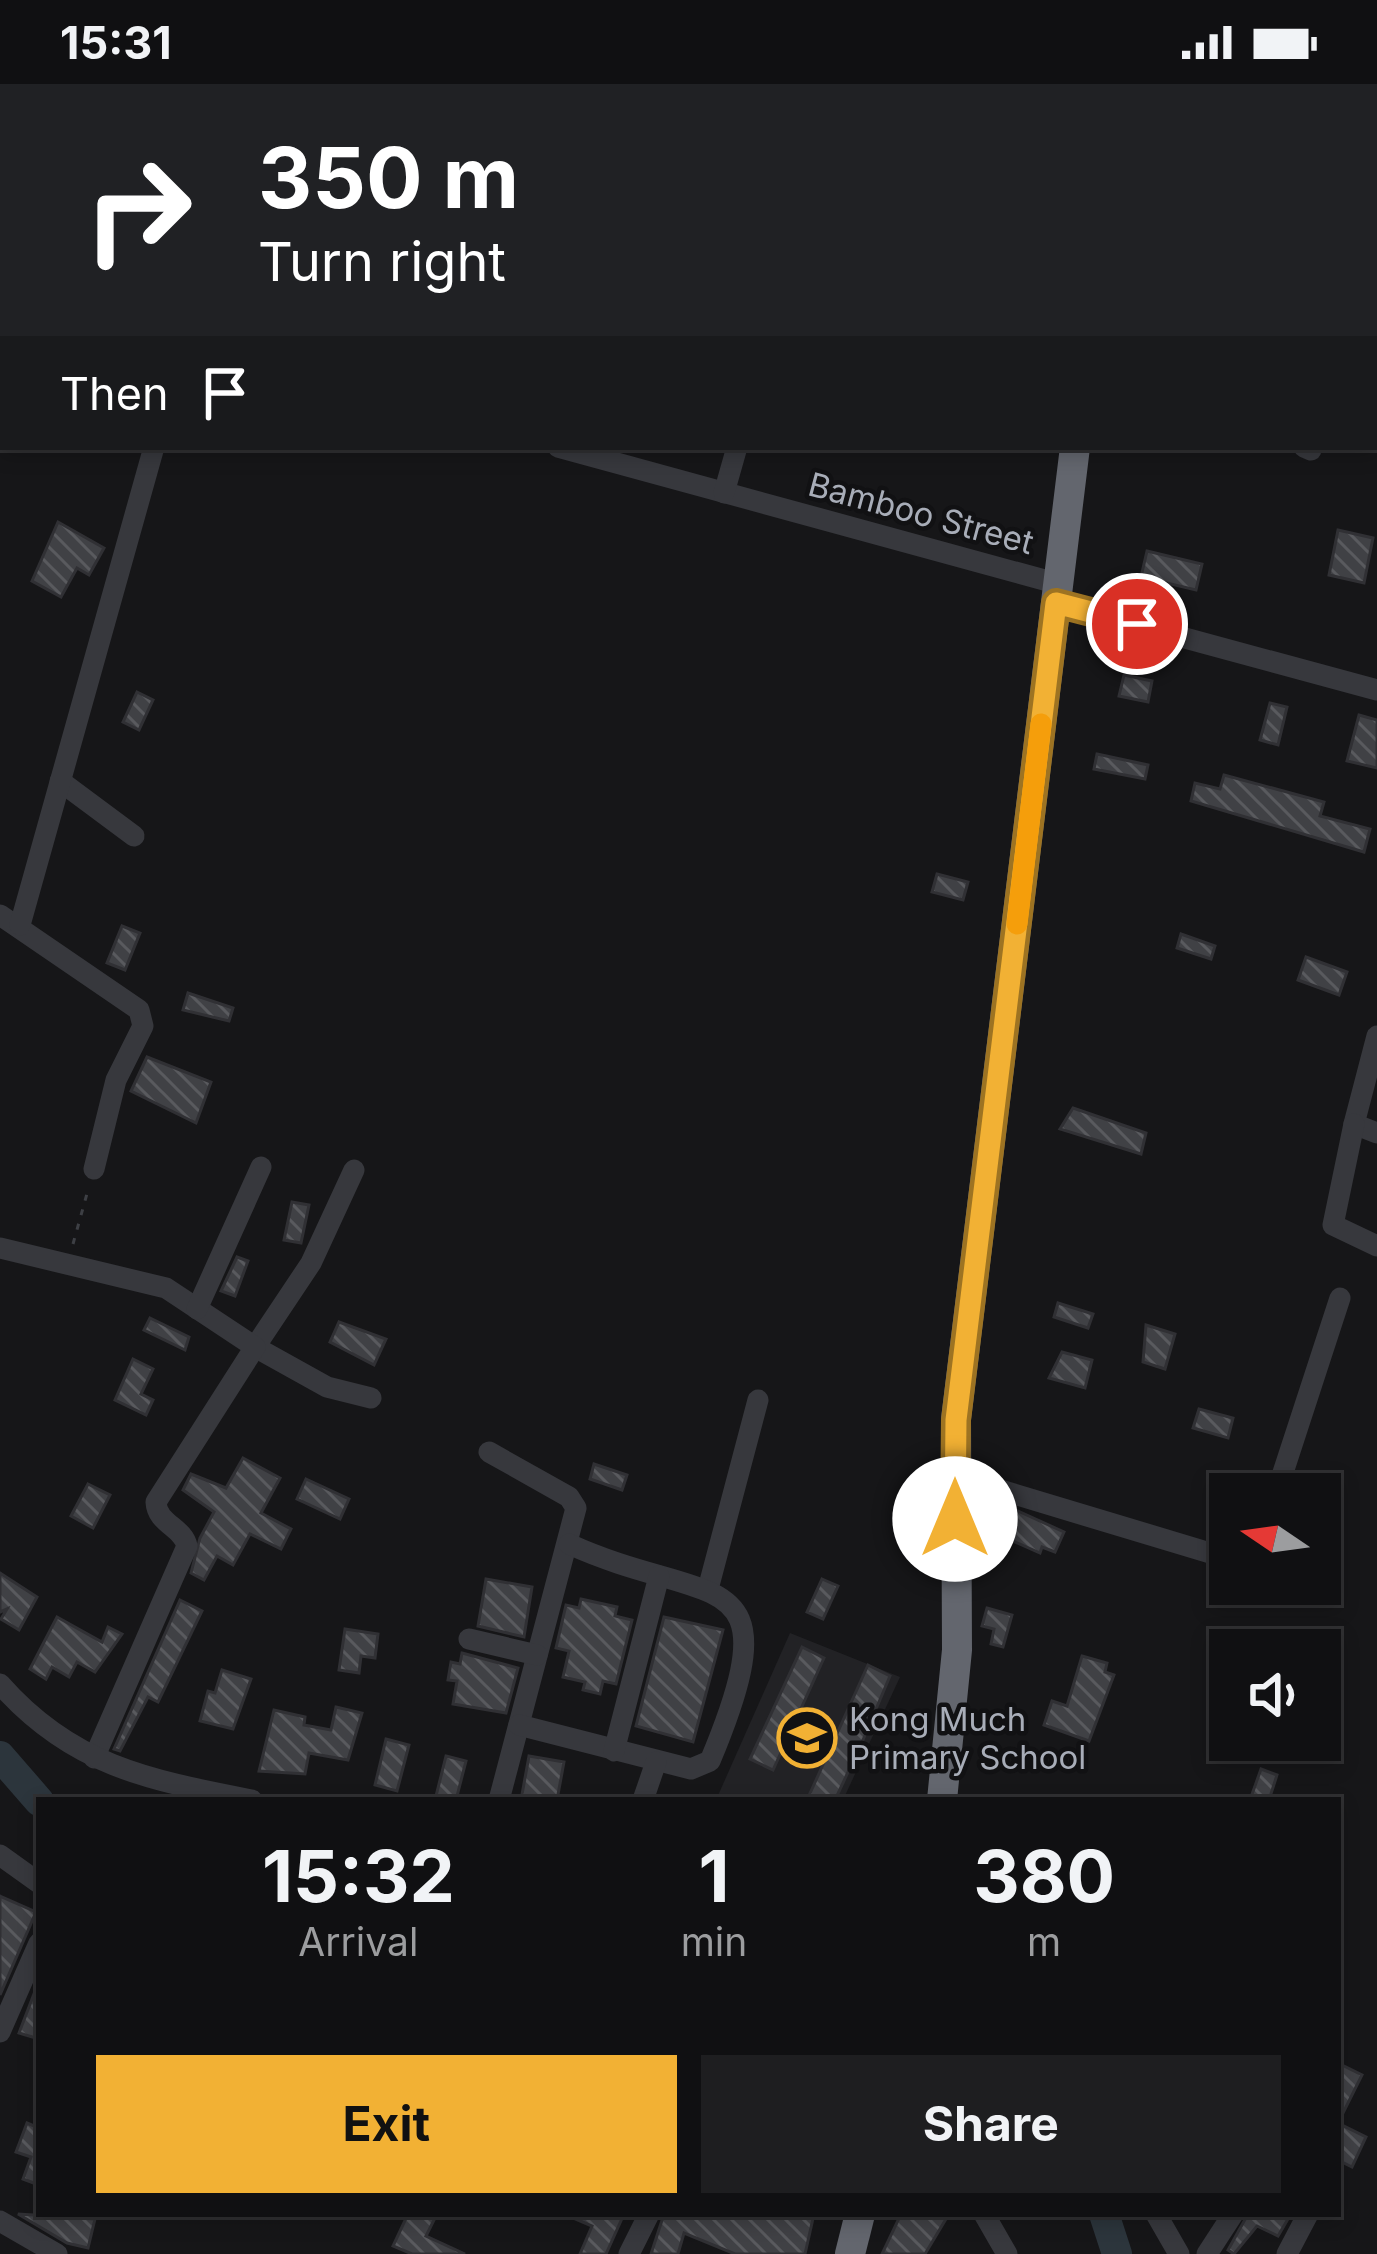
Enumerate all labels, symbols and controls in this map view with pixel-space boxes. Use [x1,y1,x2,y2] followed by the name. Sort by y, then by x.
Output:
[60,15,172,70] text: 15:31
[258,127,519,228] text: 350 m
[60,132,216,288] icon: right
[258,229,506,294] text: Turn right
[192,360,258,426] icon: arrive
[60,366,168,421] text: Then
[804,464,1038,562] street label: Bamboo Street
[1086,573,1188,675] pin
[1104,591,1170,657] icon: arrive
[892,1456,1018,1582] position arrow
[1209,1473,1341,1605] north arrow
[1209,1473,1341,1761] map controls
[1209,1629,1341,1761] button: sound
[849,1699,1086,1777] place label: Kong Much Primary School
[776,1707,838,1769] school or university icon: Kong Much Primary School
[262,1832,455,1919] text: 15:32
[698,1832,730,1919] text: 1
[973,1832,1115,1919] text: 380
[298,1918,418,1965] text: Arrival
[681,1918,747,1965] text: min
[1027,1918,1061,1965] text: m
[96,2055,677,2193] button: Exit
[701,2055,1281,2193] button: Share

